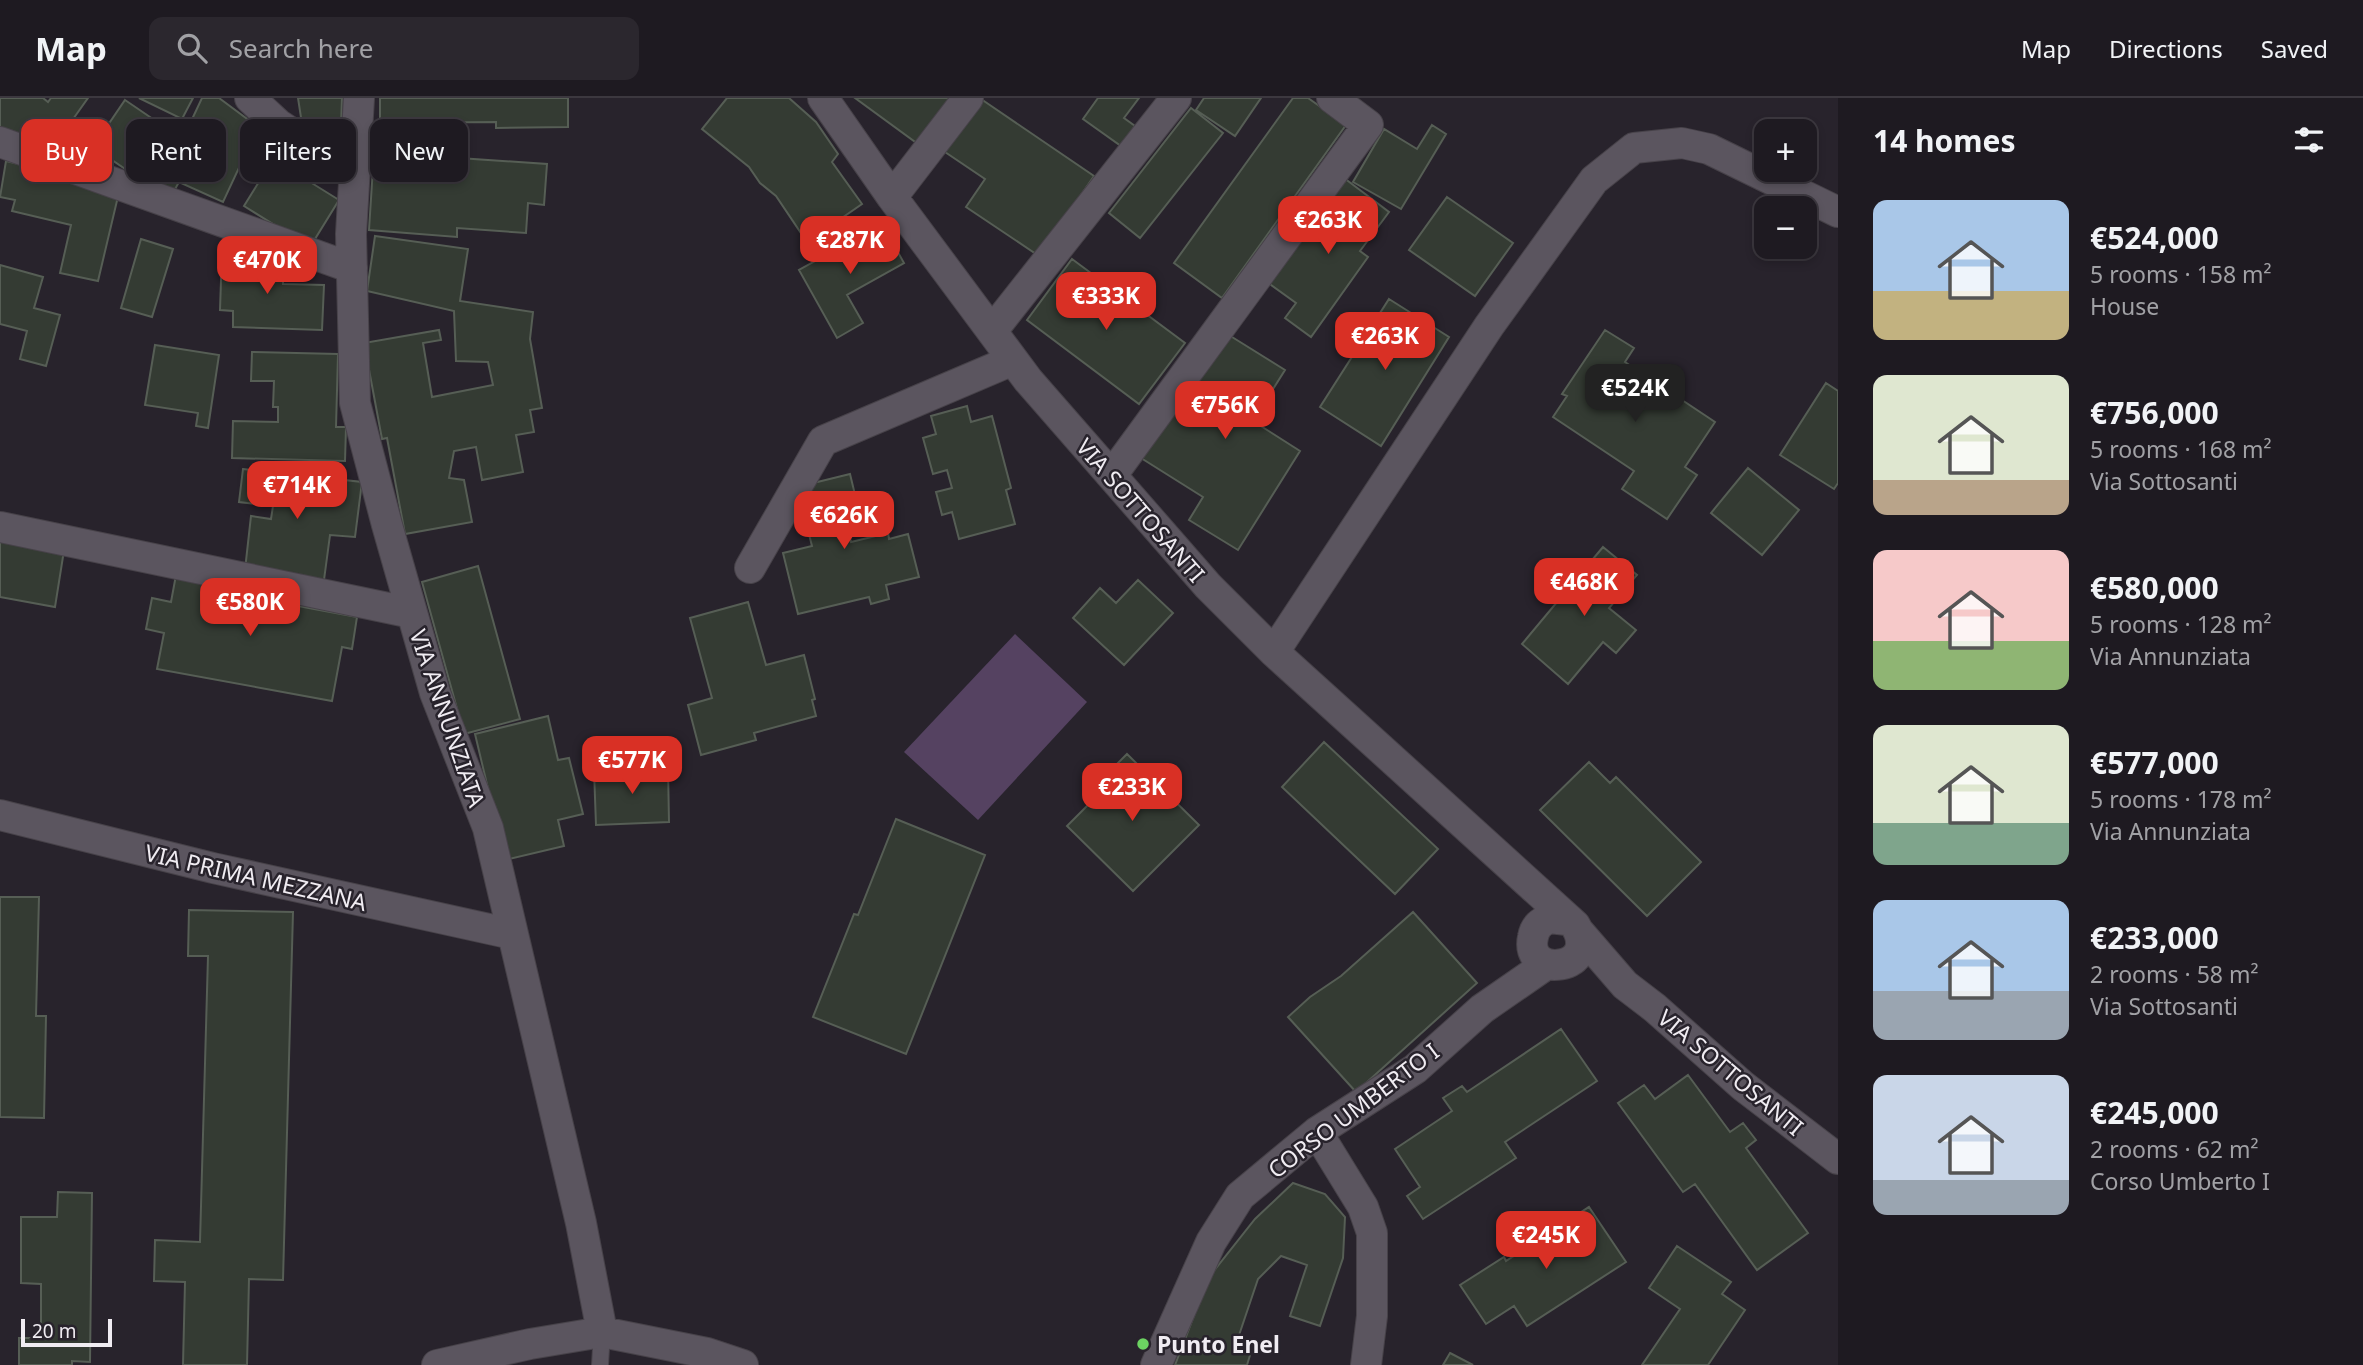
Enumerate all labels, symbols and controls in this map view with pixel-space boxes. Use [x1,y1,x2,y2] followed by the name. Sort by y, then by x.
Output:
[149,17,639,80] search box
[35,26,107,71] text: Map
[173,29,211,67] icon: search
[229,30,373,66] text: Search here
[2021,32,2071,65] text: Map
[2109,32,2223,65] text: Directions
[2261,32,2328,65] text: Saved
[21,119,112,182] chip: Buy
[126,119,226,182] chip: Rent
[240,119,356,182] chip: Filters
[370,119,468,182] chip: New
[1754,119,1817,259] map controls
[1754,119,1817,182] button: +
[1873,120,2016,161] text: 14 homes
[2290,121,2328,159] icon: filters
[1754,196,1817,259] button: −
[1279,197,1377,256] pin: €263K
[1294,203,1362,235] text: €263K
[801,216,899,276] pin: €287K
[2090,217,2219,258] text: €524,000
[816,223,884,255] text: €287K
[1929,228,2013,312] icon: home
[218,236,316,296] pin: €470K
[233,243,301,275] text: €470K
[2090,258,2272,290] text: 5 rooms · 158 m²
[1057,272,1155,332] pin: €333K
[1072,279,1140,311] text: €333K
[2090,290,2159,322] text: House
[1336,313,1434,372] pin: €263K
[1351,319,1419,351] text: €263K
[1586,364,1684,424] pin: €524K
[1601,371,1669,403] text: €524K
[1176,382,1274,441] pin: €756K
[1191,388,1259,420] text: €756K
[2090,392,2219,433] text: €756,000
[1929,403,2013,487] icon: home
[1070,431,1212,589] street label: VIA SOTTOSANTI
[2090,433,2272,465] text: 5 rooms · 168 m²
[248,462,346,521] pin: €714K
[2090,465,2238,497] text: Via Sottosanti
[263,468,331,500] text: €714K
[795,491,893,551] pin: €626K
[810,498,878,530] text: €626K
[1535,559,1633,618] pin: €468K
[1550,565,1618,597] text: €468K
[2090,567,2219,608] text: €580,000
[201,578,299,638] pin: €580K
[1929,578,2013,662] icon: home
[216,585,284,617] text: €580K
[2090,608,2272,640] text: 5 rooms · 128 m²
[403,625,494,811] street label: VIA ANNUNZIATA
[2090,640,2251,672] text: Via Annunziata
[583,736,681,796] pin: €577K
[2090,742,2219,783] text: €577,000
[598,743,666,775] text: €577K
[1929,753,2013,837] icon: home
[1083,764,1181,823] pin: €233K
[1098,770,1166,802] text: €233K
[2090,783,2272,815] text: 5 rooms · 178 m²
[2090,815,2251,847] text: Via Annunziata
[142,836,370,918] street label: VIA PRIMA MEZZANA
[2090,917,2219,958] text: €233,000
[1929,928,2013,1012] icon: home
[2090,958,2259,990] text: 2 rooms · 58 m²
[2090,990,2238,1022] text: Via Sottosanti
[1651,1002,1811,1142] street label: VIA SOTTOSANTI
[1261,1035,1445,1185] street label: CORSO UMBERTO I
[2090,1092,2219,1133] text: €245,000
[1929,1103,2013,1187] icon: home
[2090,1133,2259,1165] text: 2 rooms · 62 m²
[2090,1165,2270,1197] text: Corso Umberto I
[1497,1212,1595,1271] pin: €245K
[1512,1218,1580,1250] text: €245K
[21,1316,112,1348] scale bar
[32,1318,76,1344] text: 20 m
[1157,1328,1280,1360] place label: Punto Enel
[1135,1336,1151,1352] marker: Punto Enel

